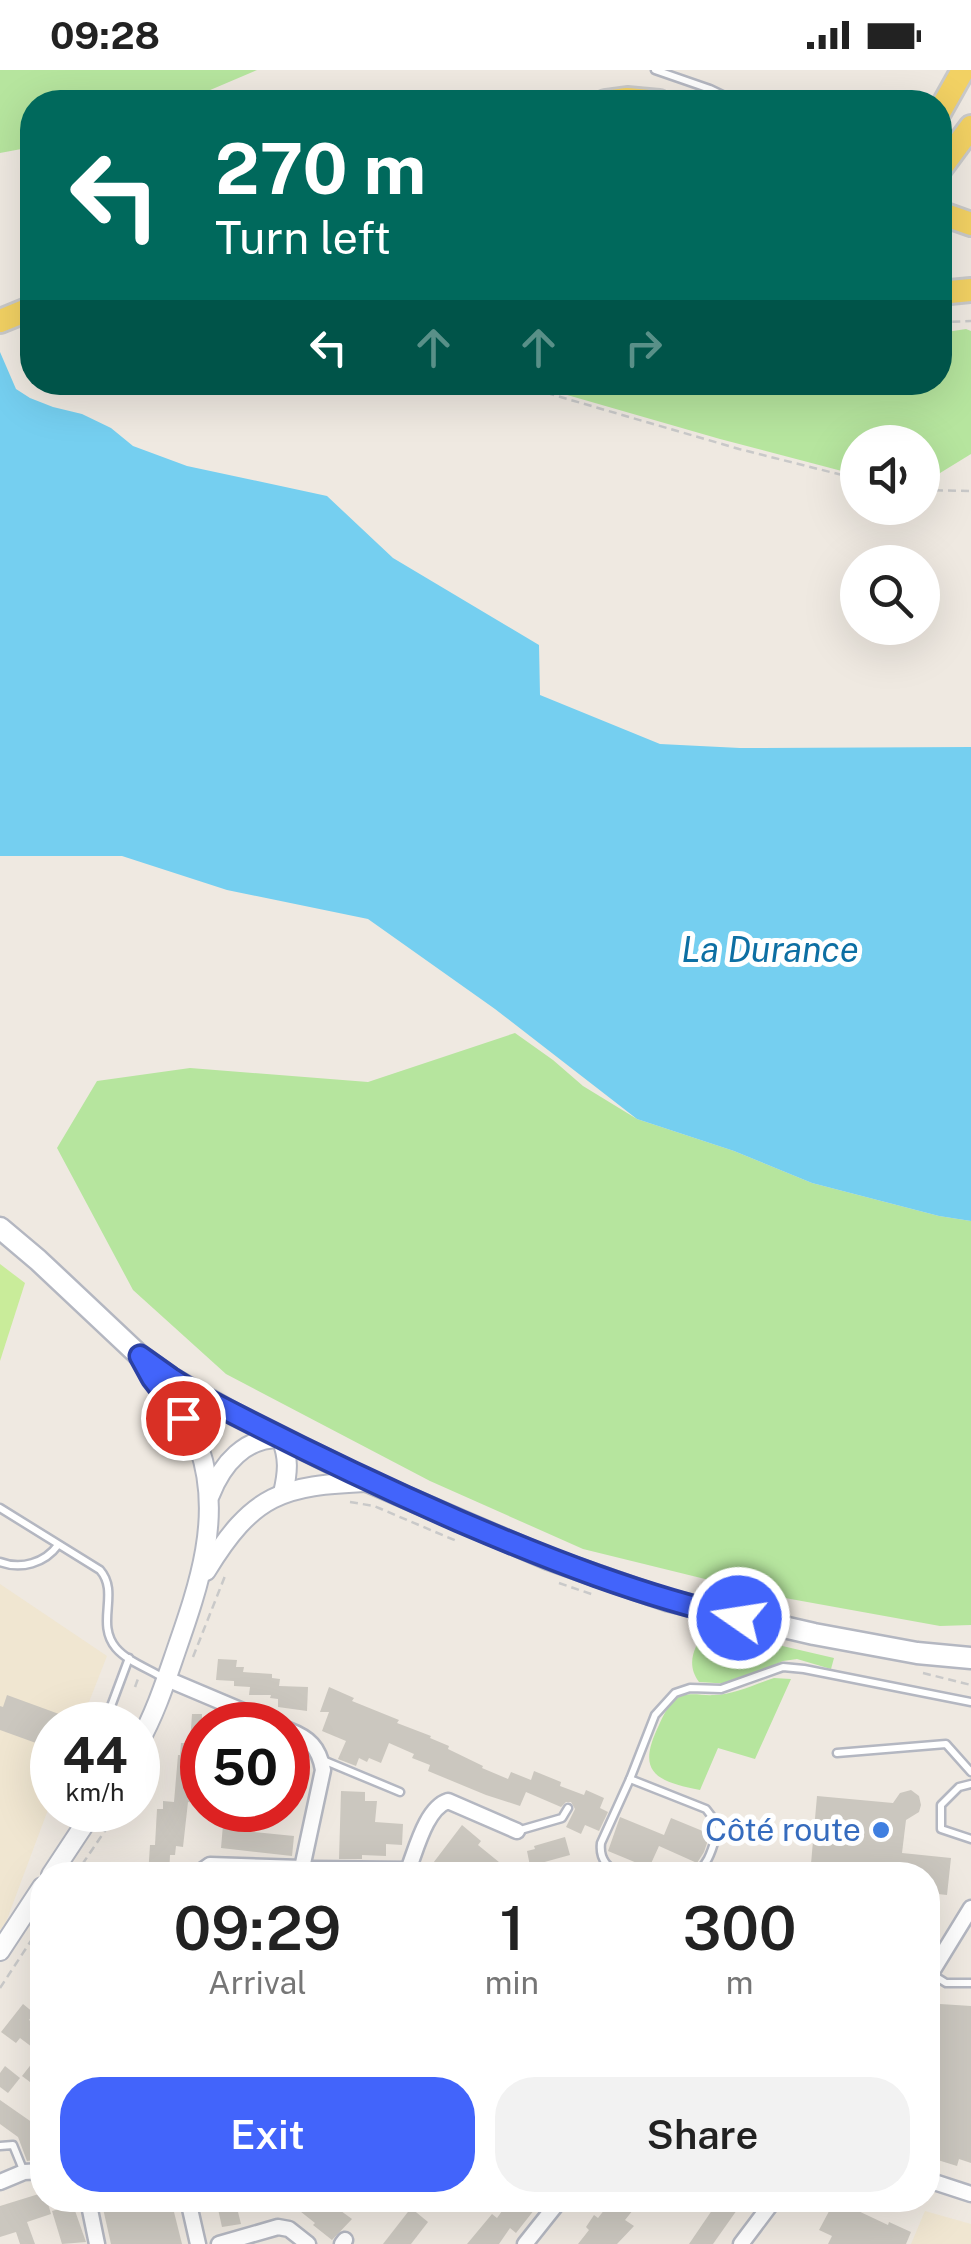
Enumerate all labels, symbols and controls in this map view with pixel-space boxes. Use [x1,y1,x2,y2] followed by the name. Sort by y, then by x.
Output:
[50,13,160,58] text: 09:28
[215,127,426,210] text: 270 m
[50,130,180,260] icon: left
[215,211,391,264] text: Turn left
[301,320,356,375] icon: left
[406,320,461,375] icon: ahead
[511,320,566,375] icon: ahead
[616,320,671,375] icon: right
[840,425,940,645] map controls
[840,425,940,525] button: sound
[840,545,940,645] button: search
[681,929,859,970] water label: La Durance
[141,1376,226,1461] pin
[156,1391,211,1446] icon: arrive
[687,1566,791,1670] position arrow
[180,1702,310,1832] speed limit sign: 50
[62,1725,128,1784] text: 44
[66,1777,124,1807] text: km/h
[705,1811,861,1848] place label: Côté route
[870,1819,892,1841] marker: Côté route
[173,1893,341,1964] text: 09:29
[499,1893,525,1964] text: 1
[683,1893,796,1964] text: 300
[208,1964,307,2001] text: Arrival
[485,1964,539,2001] text: min
[726,1964,753,2001] text: m
[60,2077,475,2192] button: Exit
[495,2077,910,2192] button: Share

